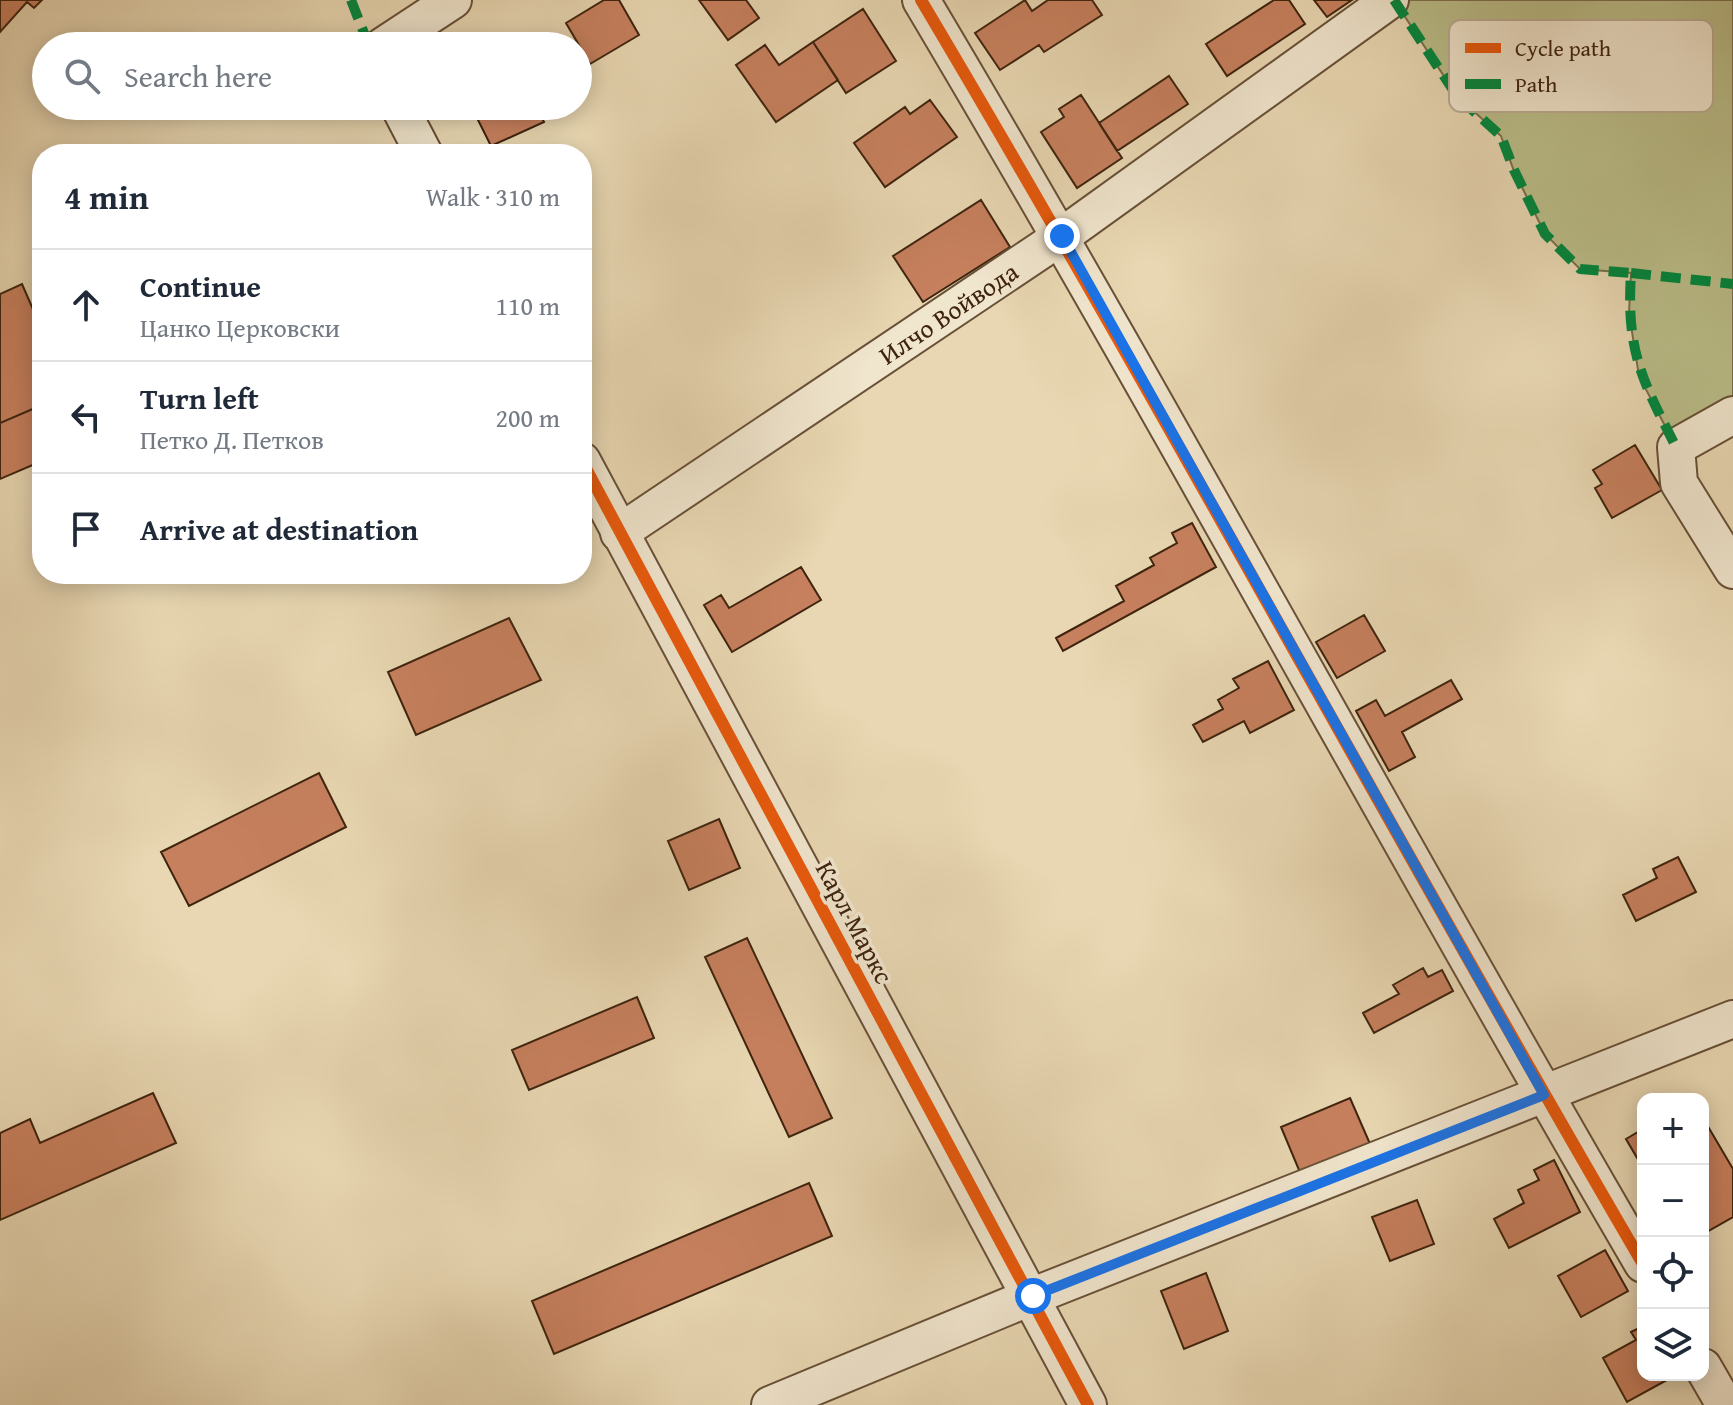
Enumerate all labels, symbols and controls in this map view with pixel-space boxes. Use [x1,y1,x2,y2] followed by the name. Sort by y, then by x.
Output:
[1449,20,1713,112] legend
[32,32,592,120] search box
[1515,32,1612,64] text: Cycle path
[60,54,104,98] icon: search
[124,54,272,98] text: Search here
[1515,68,1558,100] text: Path
[64,172,149,221] text: 4 min
[426,177,560,216] text: Walk · 310 m
[1044,218,1080,254] route end
[870,251,1026,373] street label: Илчо Войвода
[140,264,261,308] text: Continue
[64,283,108,327] icon: ahead
[495,286,560,325] text: 110 m
[140,308,340,347] text: Цанко Церковски
[140,376,259,420] text: Turn left
[64,395,108,439] icon: left
[495,398,560,437] text: 200 m
[140,420,324,459] text: Петко Д. Петков
[64,507,108,551] icon: arrive
[140,507,418,551] text: Arrive at destination
[806,854,904,990] street label: Карл Маркс
[1637,1093,1709,1381] map controls
[1637,1093,1709,1165] button: +
[1637,1165,1709,1237] button: −
[1637,1237,1709,1309] button: locate
[1015,1278,1051,1314] route start
[1637,1309,1709,1381] button: layers

